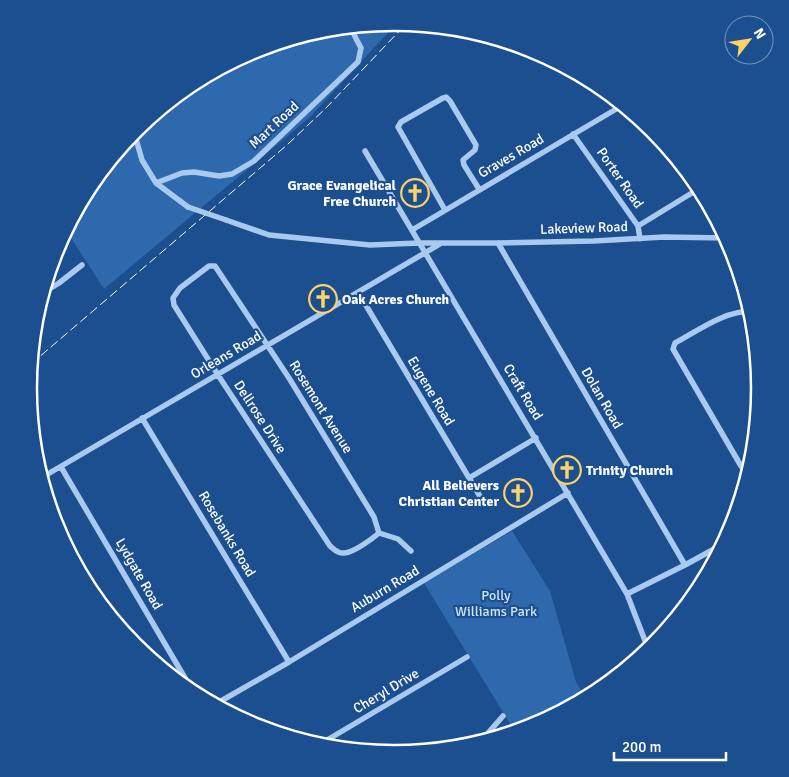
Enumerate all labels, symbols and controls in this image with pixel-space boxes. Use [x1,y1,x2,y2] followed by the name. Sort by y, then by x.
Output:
[724,15,774,65] north arrow
[750,25,770,42] text: N
[246,98,302,152] street label: Mart Road
[475,130,547,182] street label: Graves Road
[593,144,647,212] street label: Porter Road
[287,177,397,210] place label: Grace Evangelical Free Church
[400,178,430,208] church icon: Grace Evangelical Free Church
[540,218,628,238] street label: Lakeview Road
[308,284,338,314] church icon: Oak Acres Church
[342,291,450,308] place label: Oak Acres Church
[188,327,264,383] street label: Orleans Road
[404,353,458,429] street label: Eugene Road
[286,357,356,457] street label: Rosemont Avenue
[500,361,546,423] street label: Craft Road
[578,364,626,432] street label: Dolan Road
[230,377,290,457] street label: Dellrose Drive
[552,455,582,485] church icon: Trinity Church
[586,462,674,479] place label: Trinity Church
[399,477,499,510] place label: All Believers Christian Center
[503,478,533,508] church icon: All Believers Christian Center
[195,488,259,580] street label: Rosebanks Road
[112,535,166,613] street label: Lydgate Road
[348,562,422,616] street label: Auburn Road
[455,587,537,620] park label: Polly Williams Park
[350,665,422,717] street label: Cheryl Drive
[614,730,726,762] scale bar
[622,738,662,756] text: 200 m

